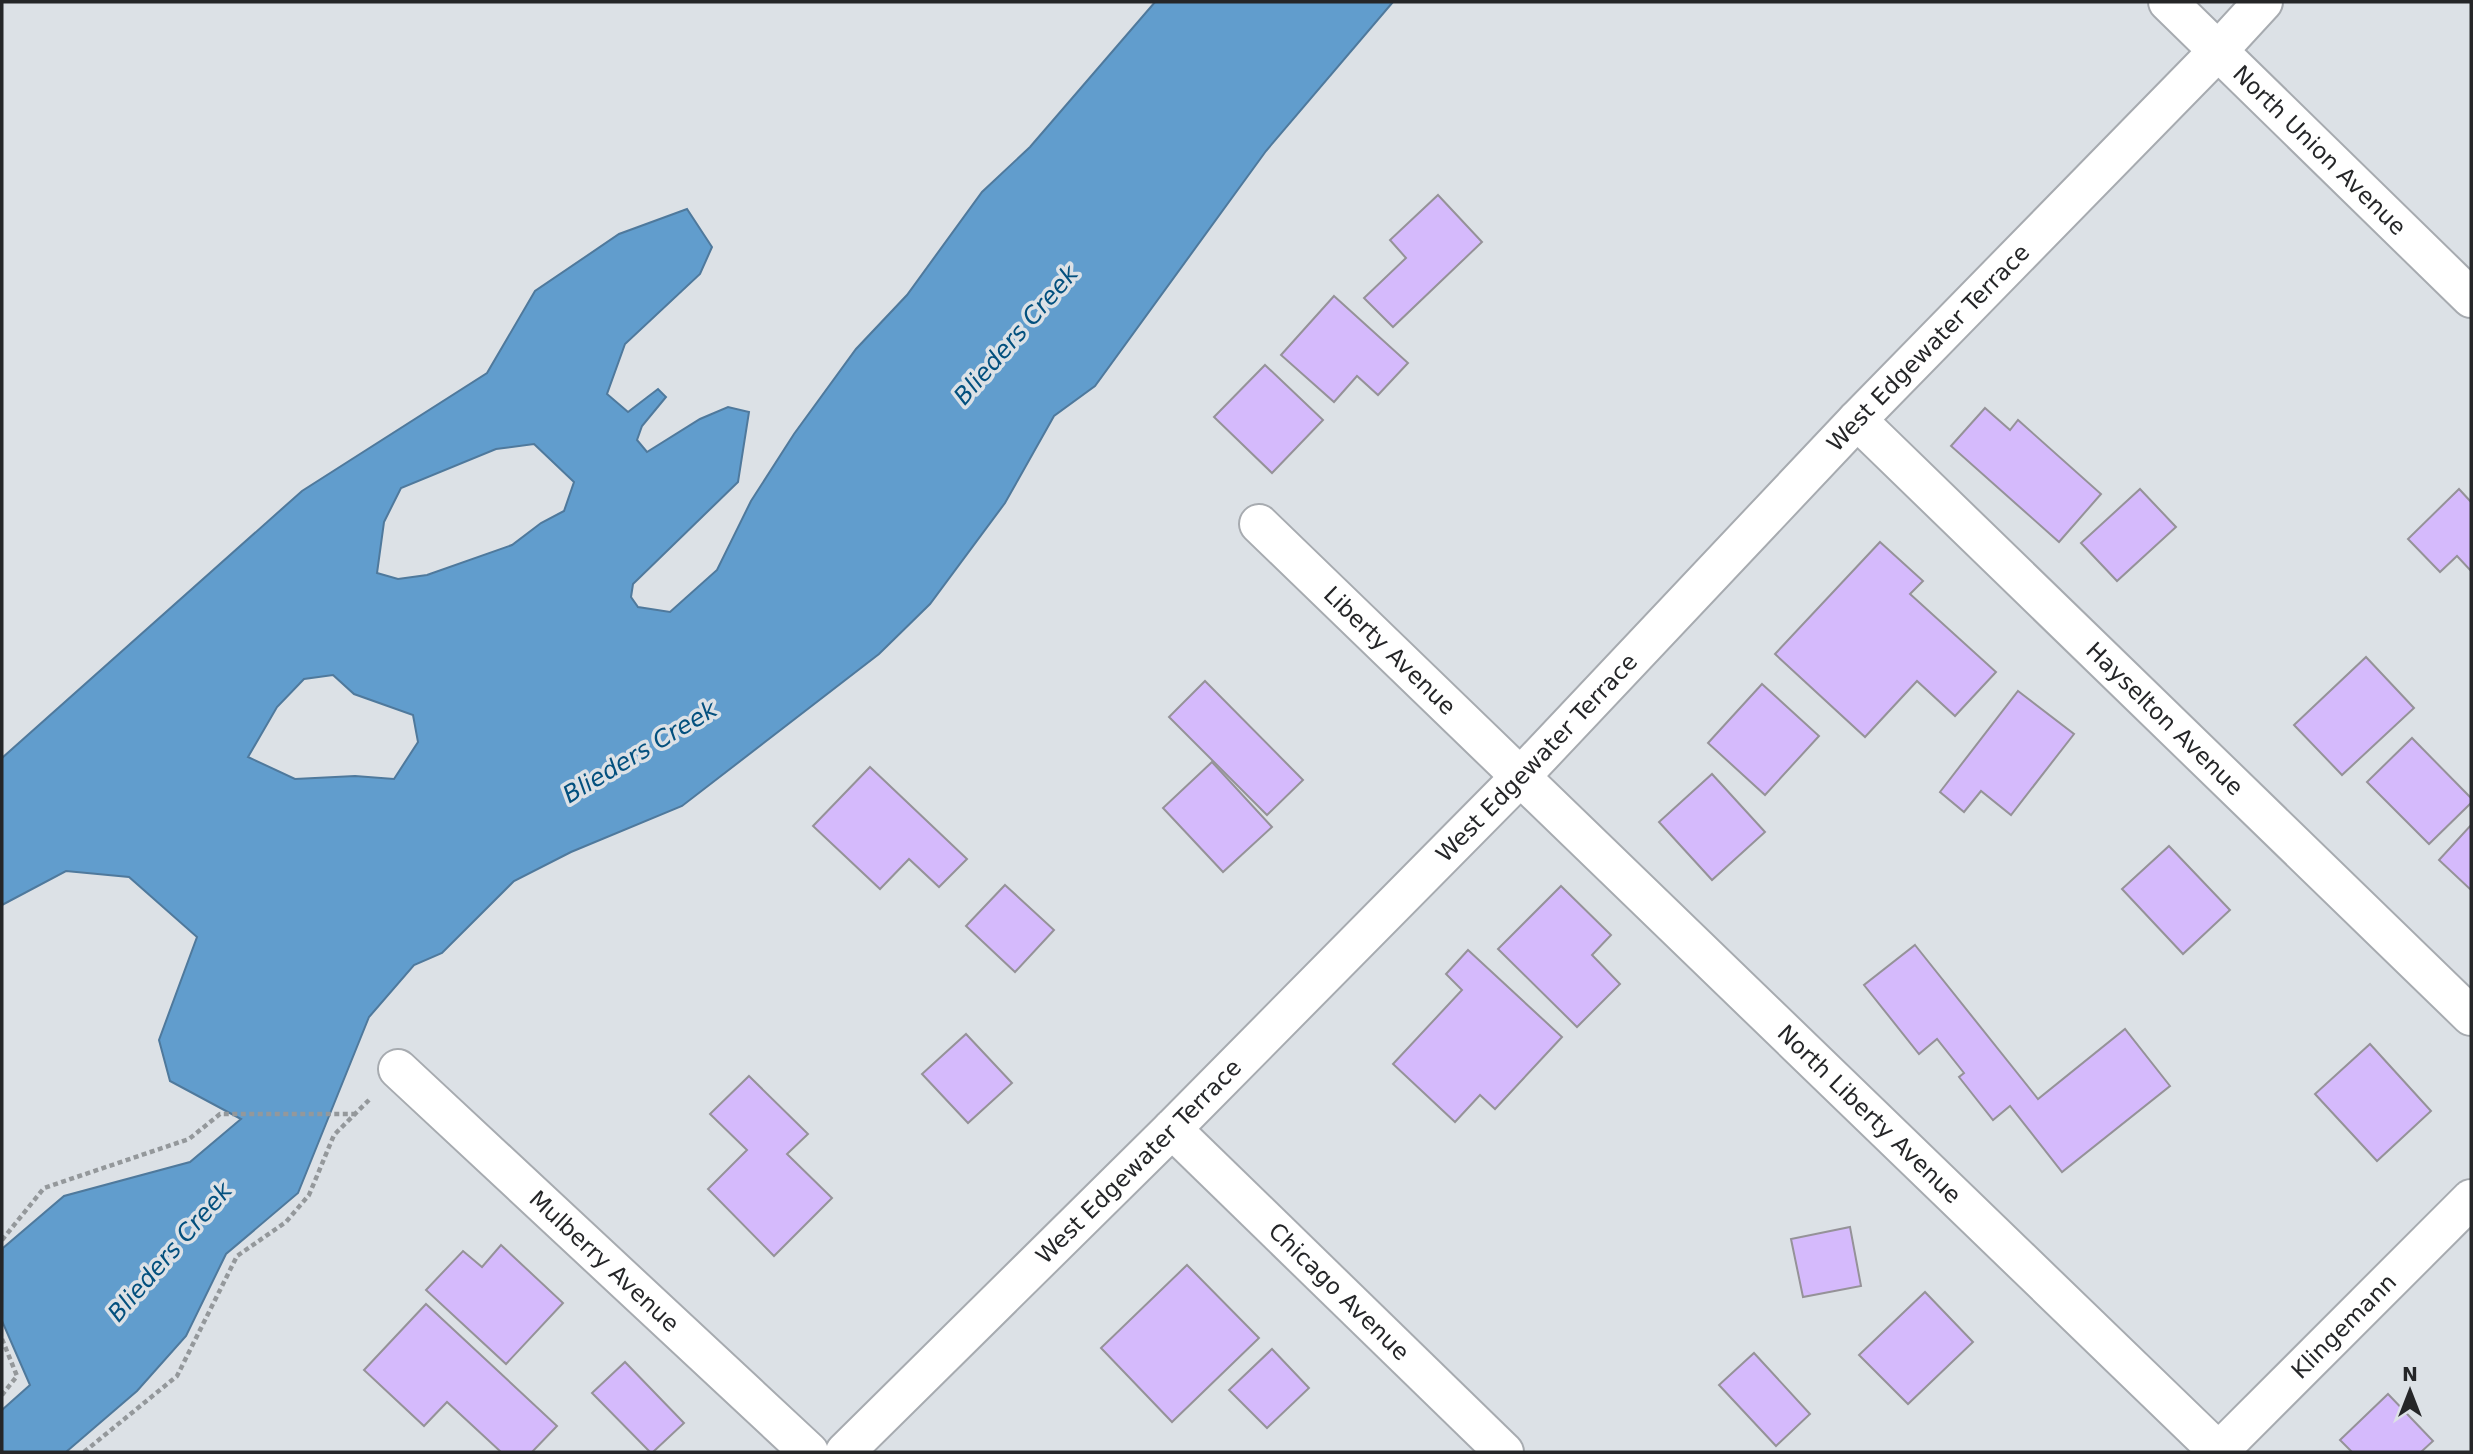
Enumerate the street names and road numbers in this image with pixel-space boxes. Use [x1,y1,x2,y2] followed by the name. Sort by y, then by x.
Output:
[2228,60,2411,240] street label: North Union Avenue
[1822,239,2035,456] street label: West Edgewater Terrace
[1319,581,1461,720] street label: Liberty Avenue
[2081,637,2249,801] street label: Hayselton Avenue
[1431,648,1642,867] street label: West Edgewater Terrace
[1772,1020,1966,1208] street label: North Liberty Avenue
[1031,1054,1246,1269] street label: West Edgewater Terrace
[524,1185,684,1337] street label: Mulberry Avenue
[1264,1218,1414,1365] street label: Chicago Avenue
[2286,1269,2401,1384] street label: Klingemann

